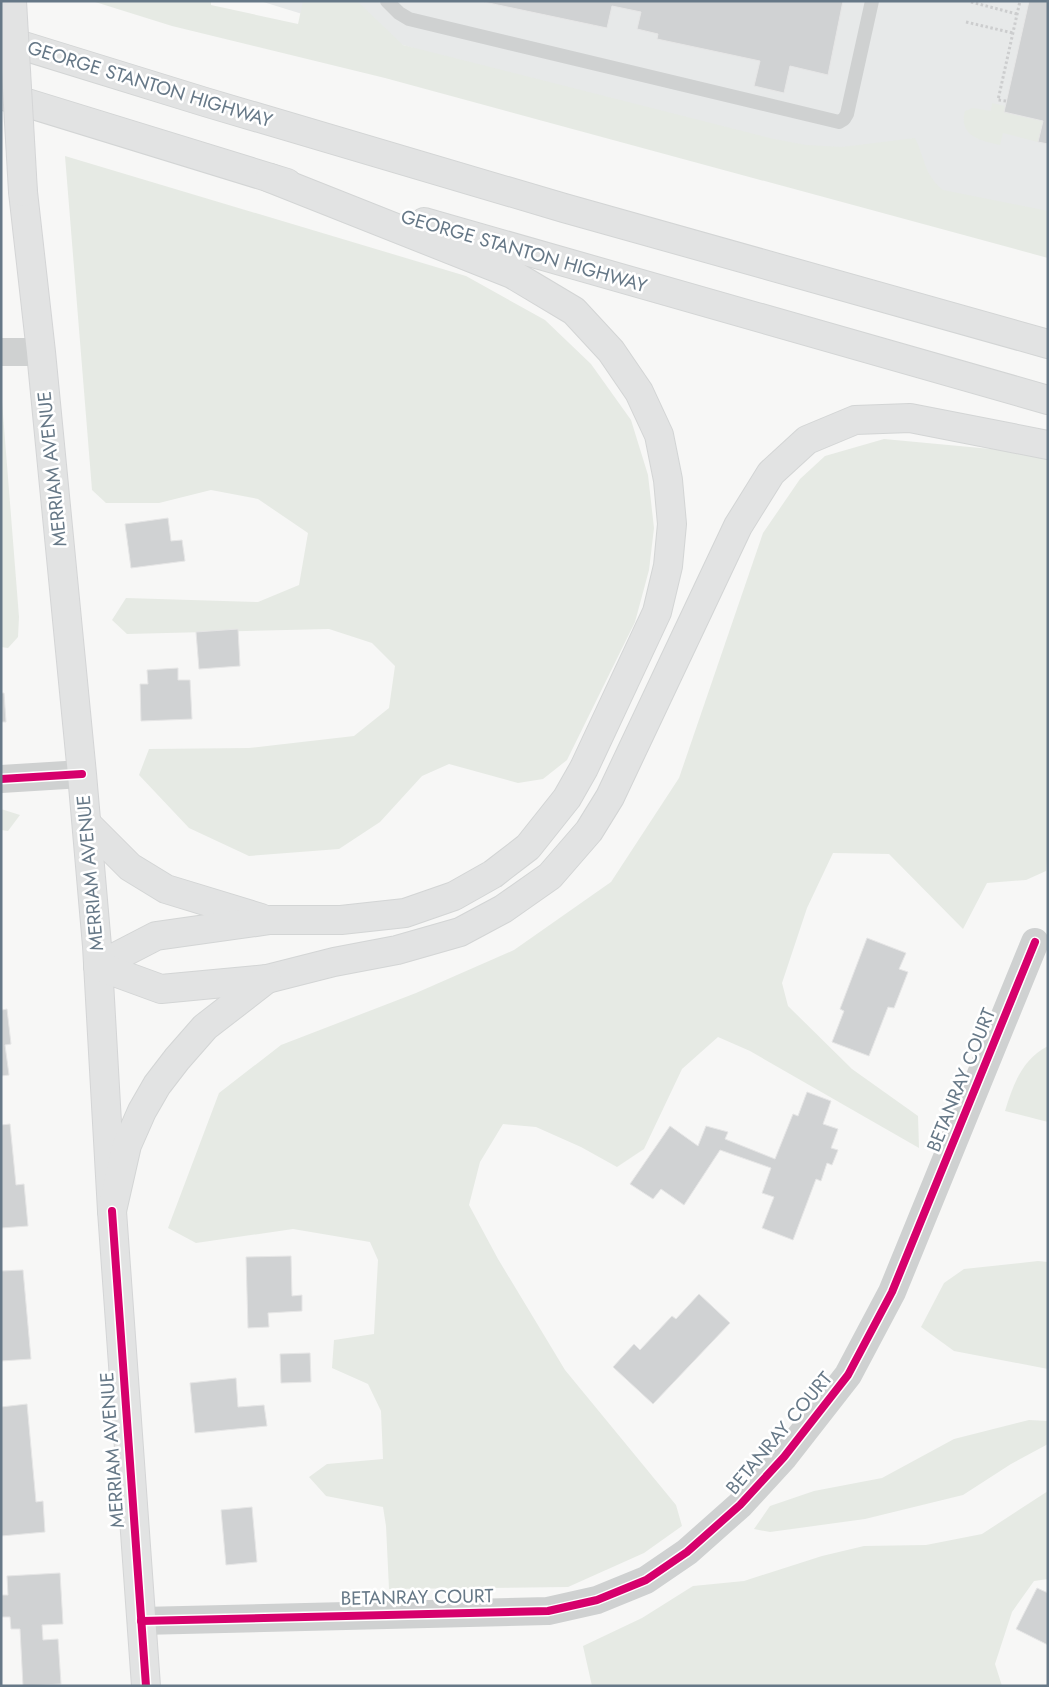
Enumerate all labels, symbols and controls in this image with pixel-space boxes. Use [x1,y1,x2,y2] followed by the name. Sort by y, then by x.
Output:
[24,34,276,134] street label: GEORGE STANTON HIGHWAY
[398,203,651,299] street label: GEORGE STANTON HIGHWAY
[30,390,74,548] street label: MERRIAM AVENUE
[70,794,110,952] street label: MERRIAM AVENUE
[920,1004,1002,1156] street label: BETANRAY COURT
[720,1366,839,1500] street label: BETANRAY COURT
[93,1371,131,1529] street label: MERRIAM AVENUE
[340,1582,494,1612] street label: BETANRAY COURT

